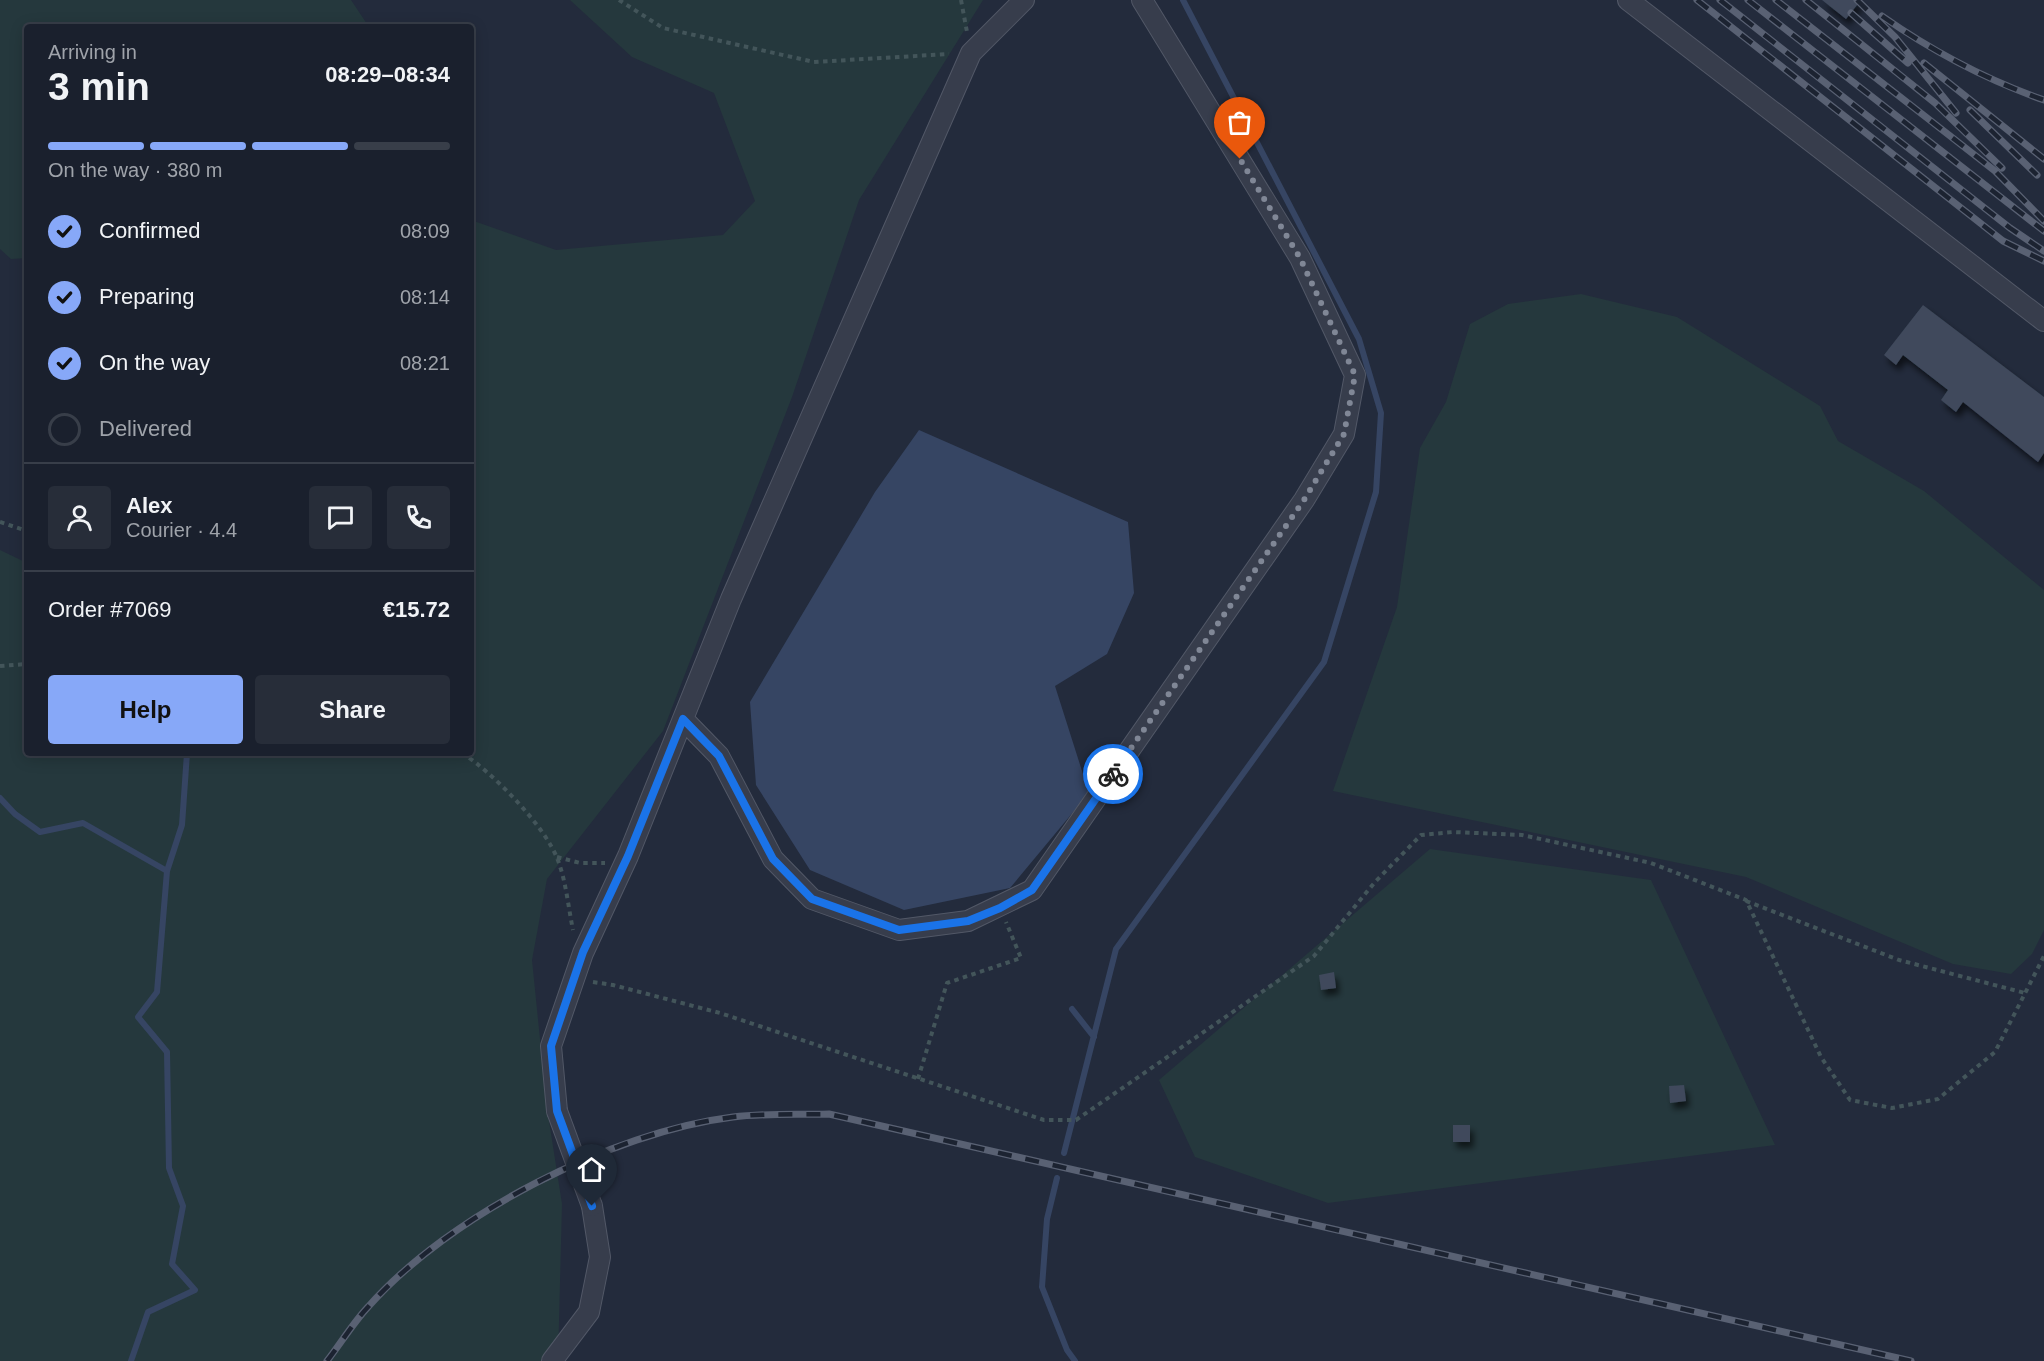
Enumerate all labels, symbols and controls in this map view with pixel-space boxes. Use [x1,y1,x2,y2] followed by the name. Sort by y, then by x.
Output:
[48,41,137,63] text: Arriving in
[325,62,450,87] text: 08:29–08:34
[48,65,150,108] text: 3 min
[1214,97,1265,159] pin
[1223,106,1256,139] icon: bag
[48,159,223,181] text: On the way · 380 m
[48,215,81,248] icon: check
[99,218,200,243] text: Confirmed
[400,220,450,242] text: 08:09
[48,281,81,314] icon: check
[99,284,194,309] text: Preparing
[400,286,450,308] text: 08:14
[48,347,81,380] icon: check
[99,350,210,375] text: On the way
[400,352,450,374] text: 08:21
[99,416,192,441] text: Delivered
[48,486,111,549] button: person
[309,486,372,549] button: chat
[387,486,450,549] button: phone
[126,493,172,518] text: Alex
[126,519,237,541] text: Courier · 4.4
[48,597,172,622] text: Order #7069
[383,597,450,622] text: €15.72
[48,675,243,744] button: Help
[255,675,450,744] button: Share
[1083,744,1143,804] courier
[1097,758,1130,791] icon: bike
[566,1144,617,1206] pin
[575,1153,608,1186] icon: home

